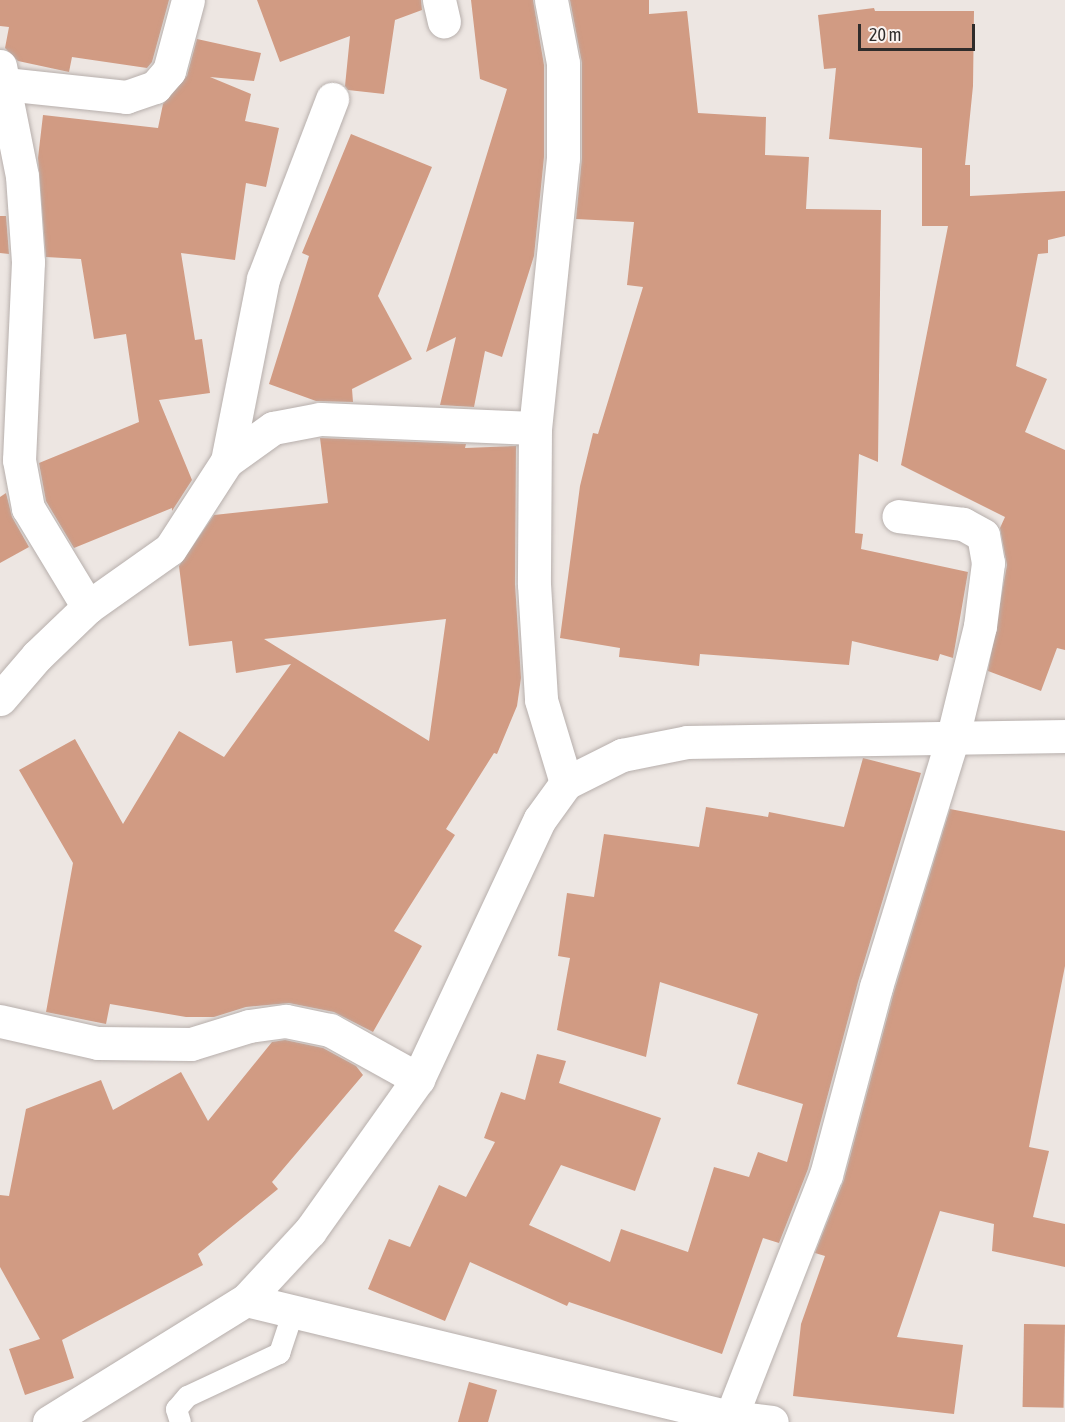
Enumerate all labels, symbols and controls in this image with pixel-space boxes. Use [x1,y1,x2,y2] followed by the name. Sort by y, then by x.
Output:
[861,12,978,50] scale bar
[869,24,901,45] text: 20 m

